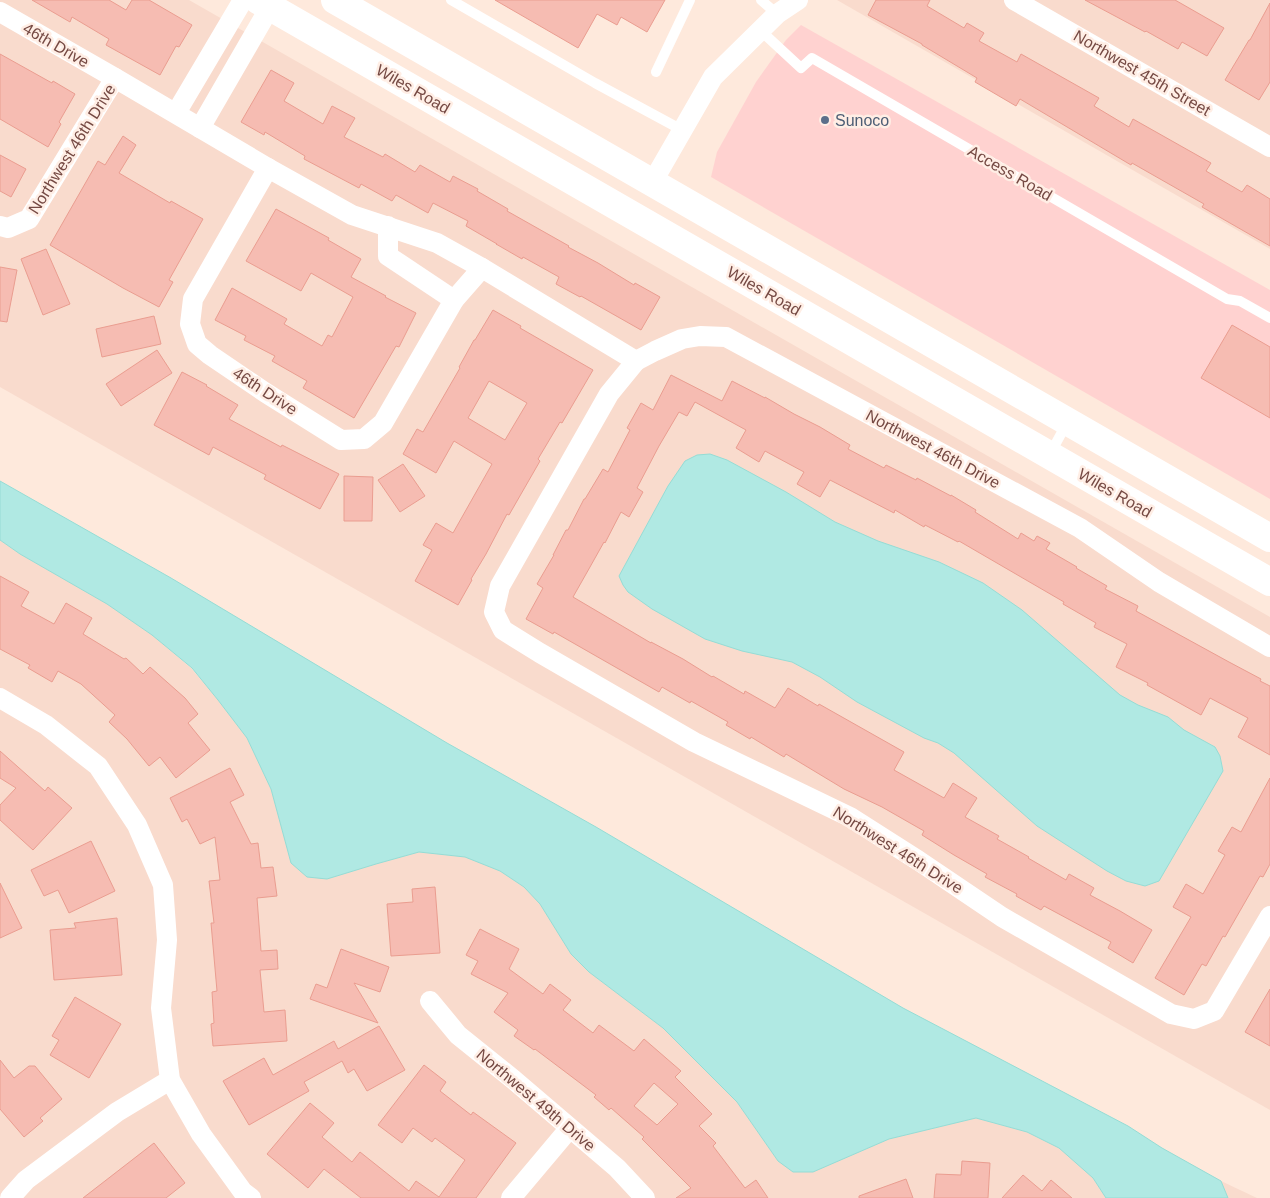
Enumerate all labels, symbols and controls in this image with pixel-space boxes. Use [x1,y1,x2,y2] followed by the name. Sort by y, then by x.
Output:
[20,19,92,71] street label: 46th Drive
[1071,27,1214,119] street label: Northwest 45th Street
[373,61,453,117] street label: Wiles Road
[25,81,119,217] street label: Northwest 46th Drive
[835,112,889,129] place label: Sunoco
[819,114,831,126] marker: Sunoco
[965,142,1055,204] street label: Access Road
[724,263,804,319] street label: Wiles Road
[230,364,300,418] street label: 46th Drive
[863,406,1003,492] street label: Northwest 46th Drive
[1075,465,1155,521] street label: Wiles Road
[830,803,966,897] street label: Northwest 46th Drive
[473,1045,599,1155] street label: Northwest 49th Drive

